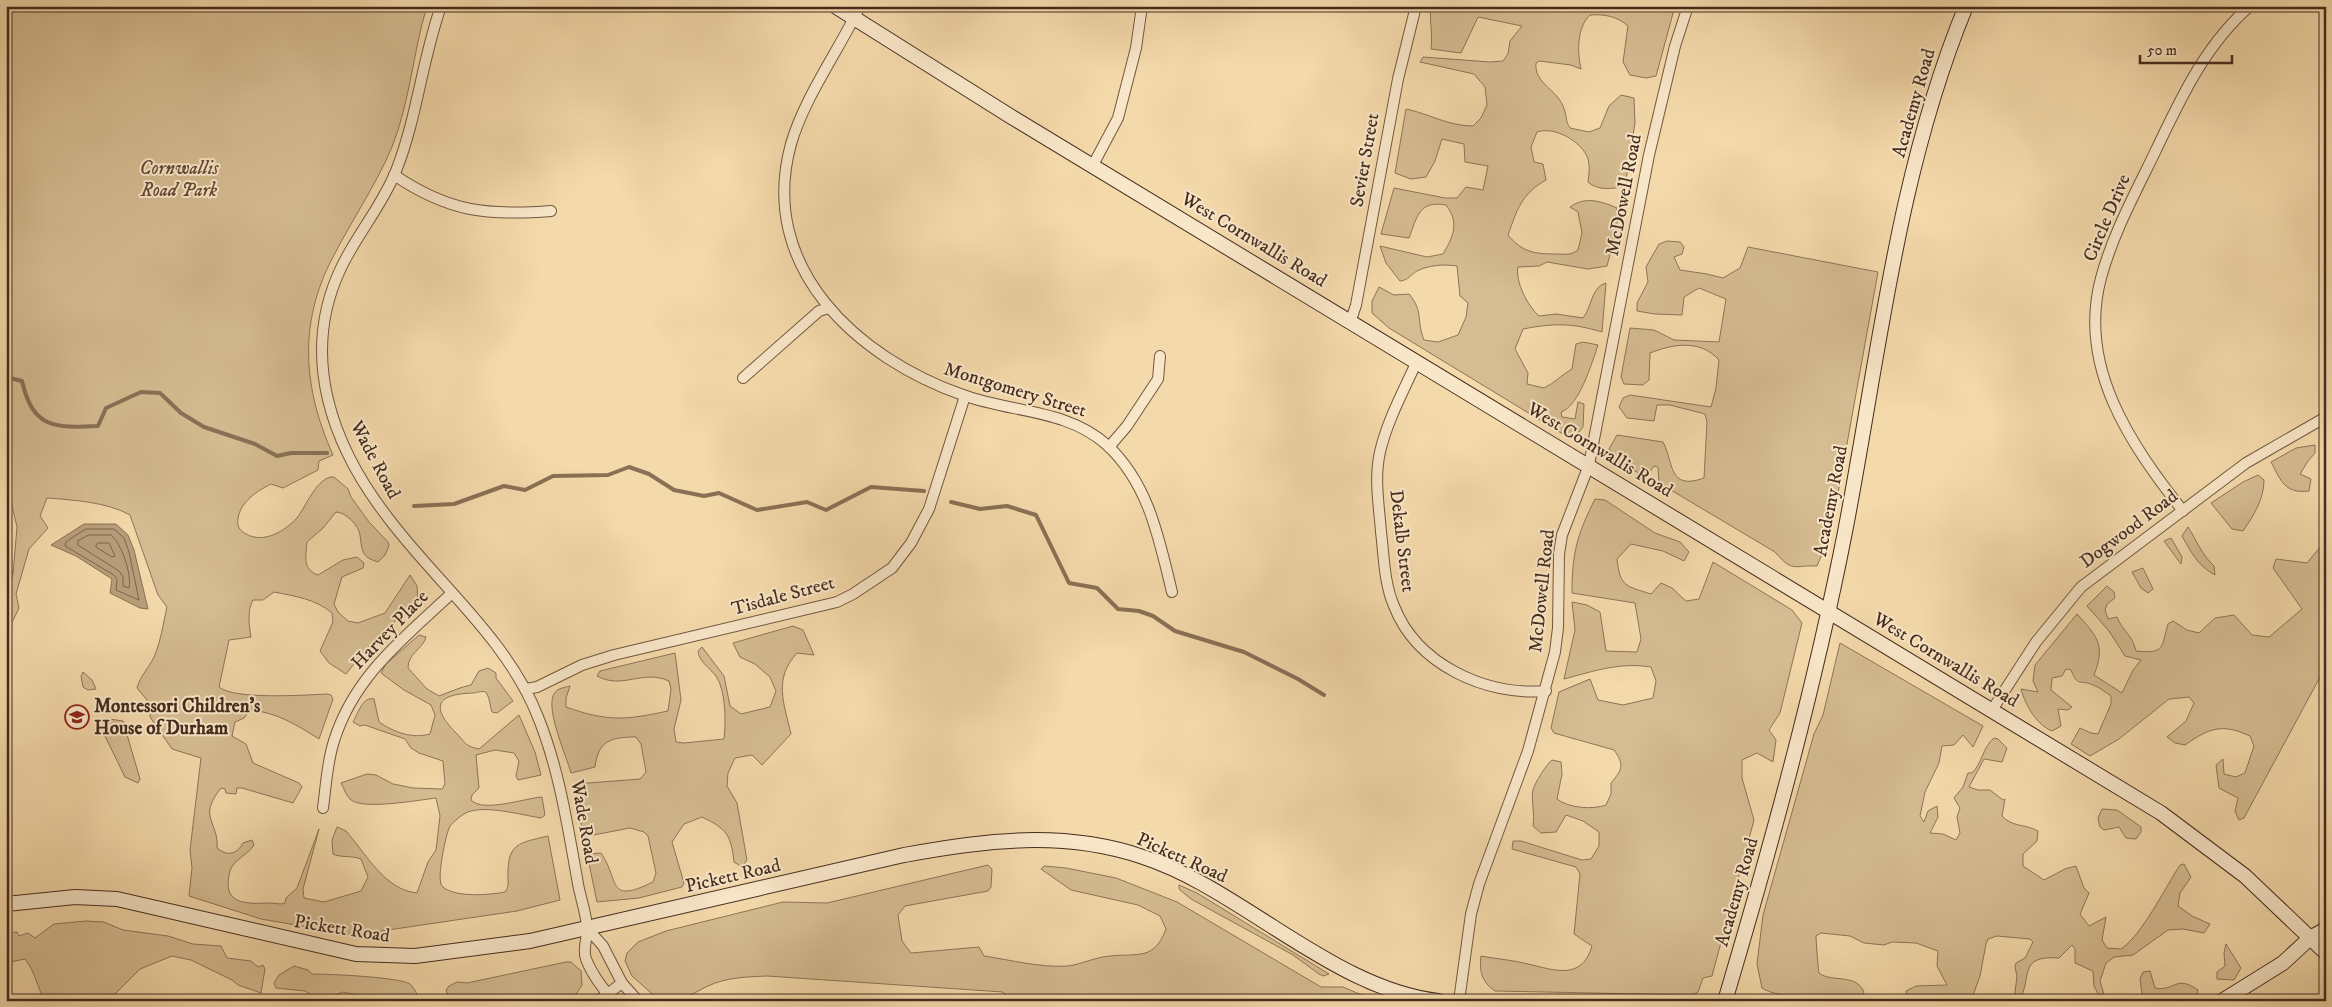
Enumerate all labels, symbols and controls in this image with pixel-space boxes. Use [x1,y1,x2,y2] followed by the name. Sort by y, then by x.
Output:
[2140,32,2232,64] scale bar
[2147,41,2177,60] text: 50 m
[1887,45,1941,160] street label: Academy Road
[1345,111,1385,209] street label: Sevier Street
[1601,132,1647,258] street label: McDowell Road
[139,157,220,202] park label: Cornwallis Road Park
[2078,171,2136,265] street label: Circle Drive
[1176,187,1331,293] street label: West Cornwallis Road
[941,357,1089,423] street label: Montgomery Street
[1522,397,1677,503] street label: West Cornwallis Road
[344,416,405,503] street label: Wade Road
[1809,443,1853,558] street label: Academy Road
[2076,484,2183,573] street label: Dogwood Road
[1384,488,1420,594] street label: Dekalb Street
[1524,528,1560,654] street label: McDowell Road
[729,571,837,621] street label: Tisdale Street
[347,585,434,674] street label: Harvey Place
[1868,607,2023,713] street label: West Cornwallis Road
[94,695,261,740] place label: Montessori Children's House of Durham
[64,704,90,730] school or university icon: Montessori Children's House of Durham
[565,777,603,866] street label: Wade Road
[1133,828,1231,888] street label: Pickett Road
[1710,834,1764,949] street label: Academy Road
[683,854,783,898] street label: Pickett Road
[292,910,392,948] street label: Pickett Road

